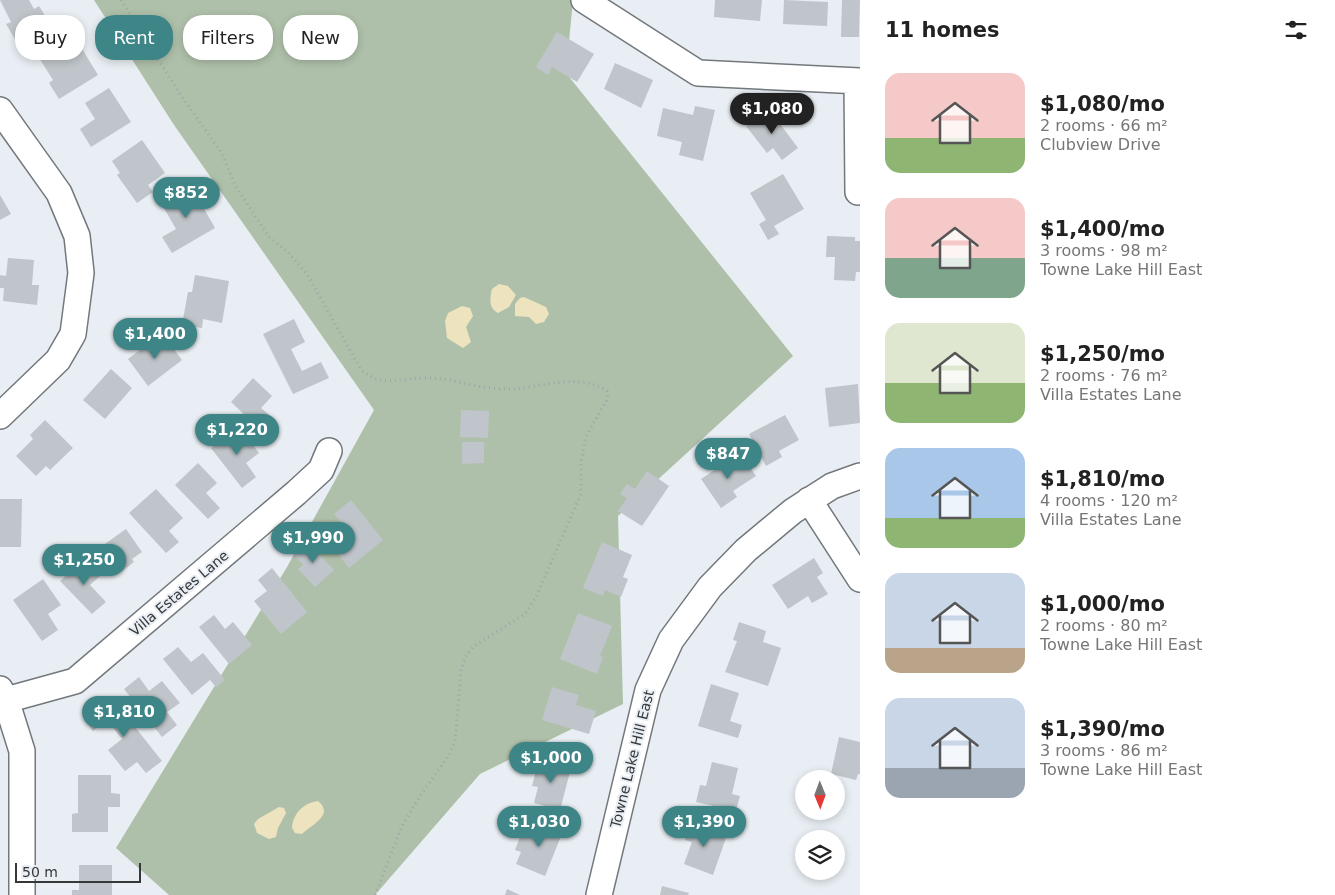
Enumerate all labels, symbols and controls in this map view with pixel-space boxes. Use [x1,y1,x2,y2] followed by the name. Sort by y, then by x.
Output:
[15,15,85,60] chip: Buy
[95,15,173,60] chip: Rent
[183,15,273,60] chip: Filters
[283,15,358,60] chip: New
[1282,16,1310,44] icon: filters
[885,18,1000,42] text: 11 homes
[731,92,813,135] pin: $1,080
[1040,92,1165,116] text: $1,080/mo
[925,93,985,153] icon: home
[741,99,803,118] text: $1,080
[1040,116,1168,135] text: 2 rooms · 66 m²
[1040,135,1161,154] text: Clubview Drive
[156,176,216,219] pin: $852
[164,183,208,202] text: $852
[1040,217,1165,241] text: $1,400/mo
[925,218,985,278] icon: home
[1040,241,1168,260] text: 3 rooms · 98 m²
[1040,260,1202,279] text: Towne Lake Hill East
[114,318,196,360] pin: $1,400
[124,324,186,343] text: $1,400
[1040,342,1165,366] text: $1,250/mo
[925,343,985,403] icon: home
[1040,366,1168,385] text: 2 rooms · 76 m²
[1040,385,1182,404] text: Villa Estates Lane
[196,414,278,456] pin: $1,220
[206,420,268,439] text: $1,220
[698,438,758,480] pin: $847
[706,444,750,463] text: $847
[1040,467,1165,491] text: $1,810/mo
[925,468,985,528] icon: home
[1040,491,1178,510] text: 4 rooms · 120 m²
[1040,510,1182,529] text: Villa Estates Lane
[272,522,354,564] pin: $1,990
[282,528,344,547] text: $1,990
[43,544,125,586] pin: $1,250
[126,547,232,639] street label: Villa Estates Lane
[53,550,115,569] text: $1,250
[1040,592,1165,616] text: $1,000/mo
[925,593,985,653] icon: home
[1040,616,1168,635] text: 2 rooms · 80 m²
[1040,635,1202,654] text: Towne Lake Hill East
[607,688,657,831] street label: Towne Lake Hill East
[83,696,165,738] pin: $1,810
[93,702,155,721] text: $1,810
[1040,717,1165,741] text: $1,390/mo
[925,718,985,778] icon: home
[1040,741,1168,760] text: 3 rooms · 86 m²
[510,742,592,784] pin: $1,000
[520,748,582,767] text: $1,000
[1040,760,1202,779] text: Towne Lake Hill East
[795,770,845,820] north arrow
[795,770,845,880] map controls
[498,806,580,848] pin: $1,030
[663,806,745,848] pin: $1,390
[508,812,570,831] text: $1,030
[673,812,735,831] text: $1,390
[795,830,845,880] button: layers
[15,860,141,883] scale bar
[22,864,58,880] text: 50 m

